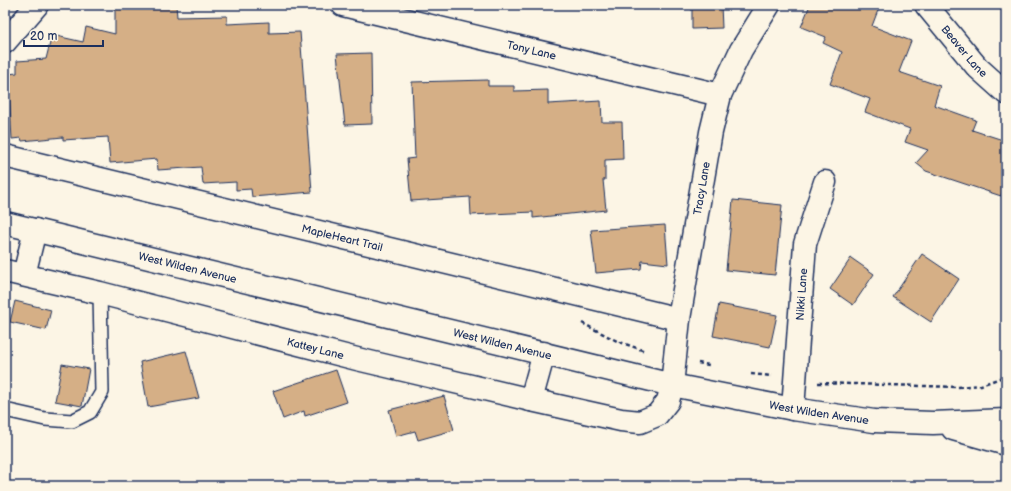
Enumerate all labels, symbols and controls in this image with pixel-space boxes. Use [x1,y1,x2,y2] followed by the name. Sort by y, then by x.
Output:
[24,22,103,48] scale bar
[938,23,990,80] street label: Beaver Lane
[30,29,57,44] text: 20 m
[506,38,558,63] street label: Tony Lane
[691,160,713,216] street label: Tracy Lane
[300,222,384,254] street label: MapleHeart Trail
[137,250,239,286] street label: West Wilden Avenue
[793,267,810,321] street label: Nikki Lane
[452,326,553,363] street label: West Wilden Avenue
[286,335,346,362] street label: Kattey Lane
[768,398,870,427] street label: West Wilden Avenue

